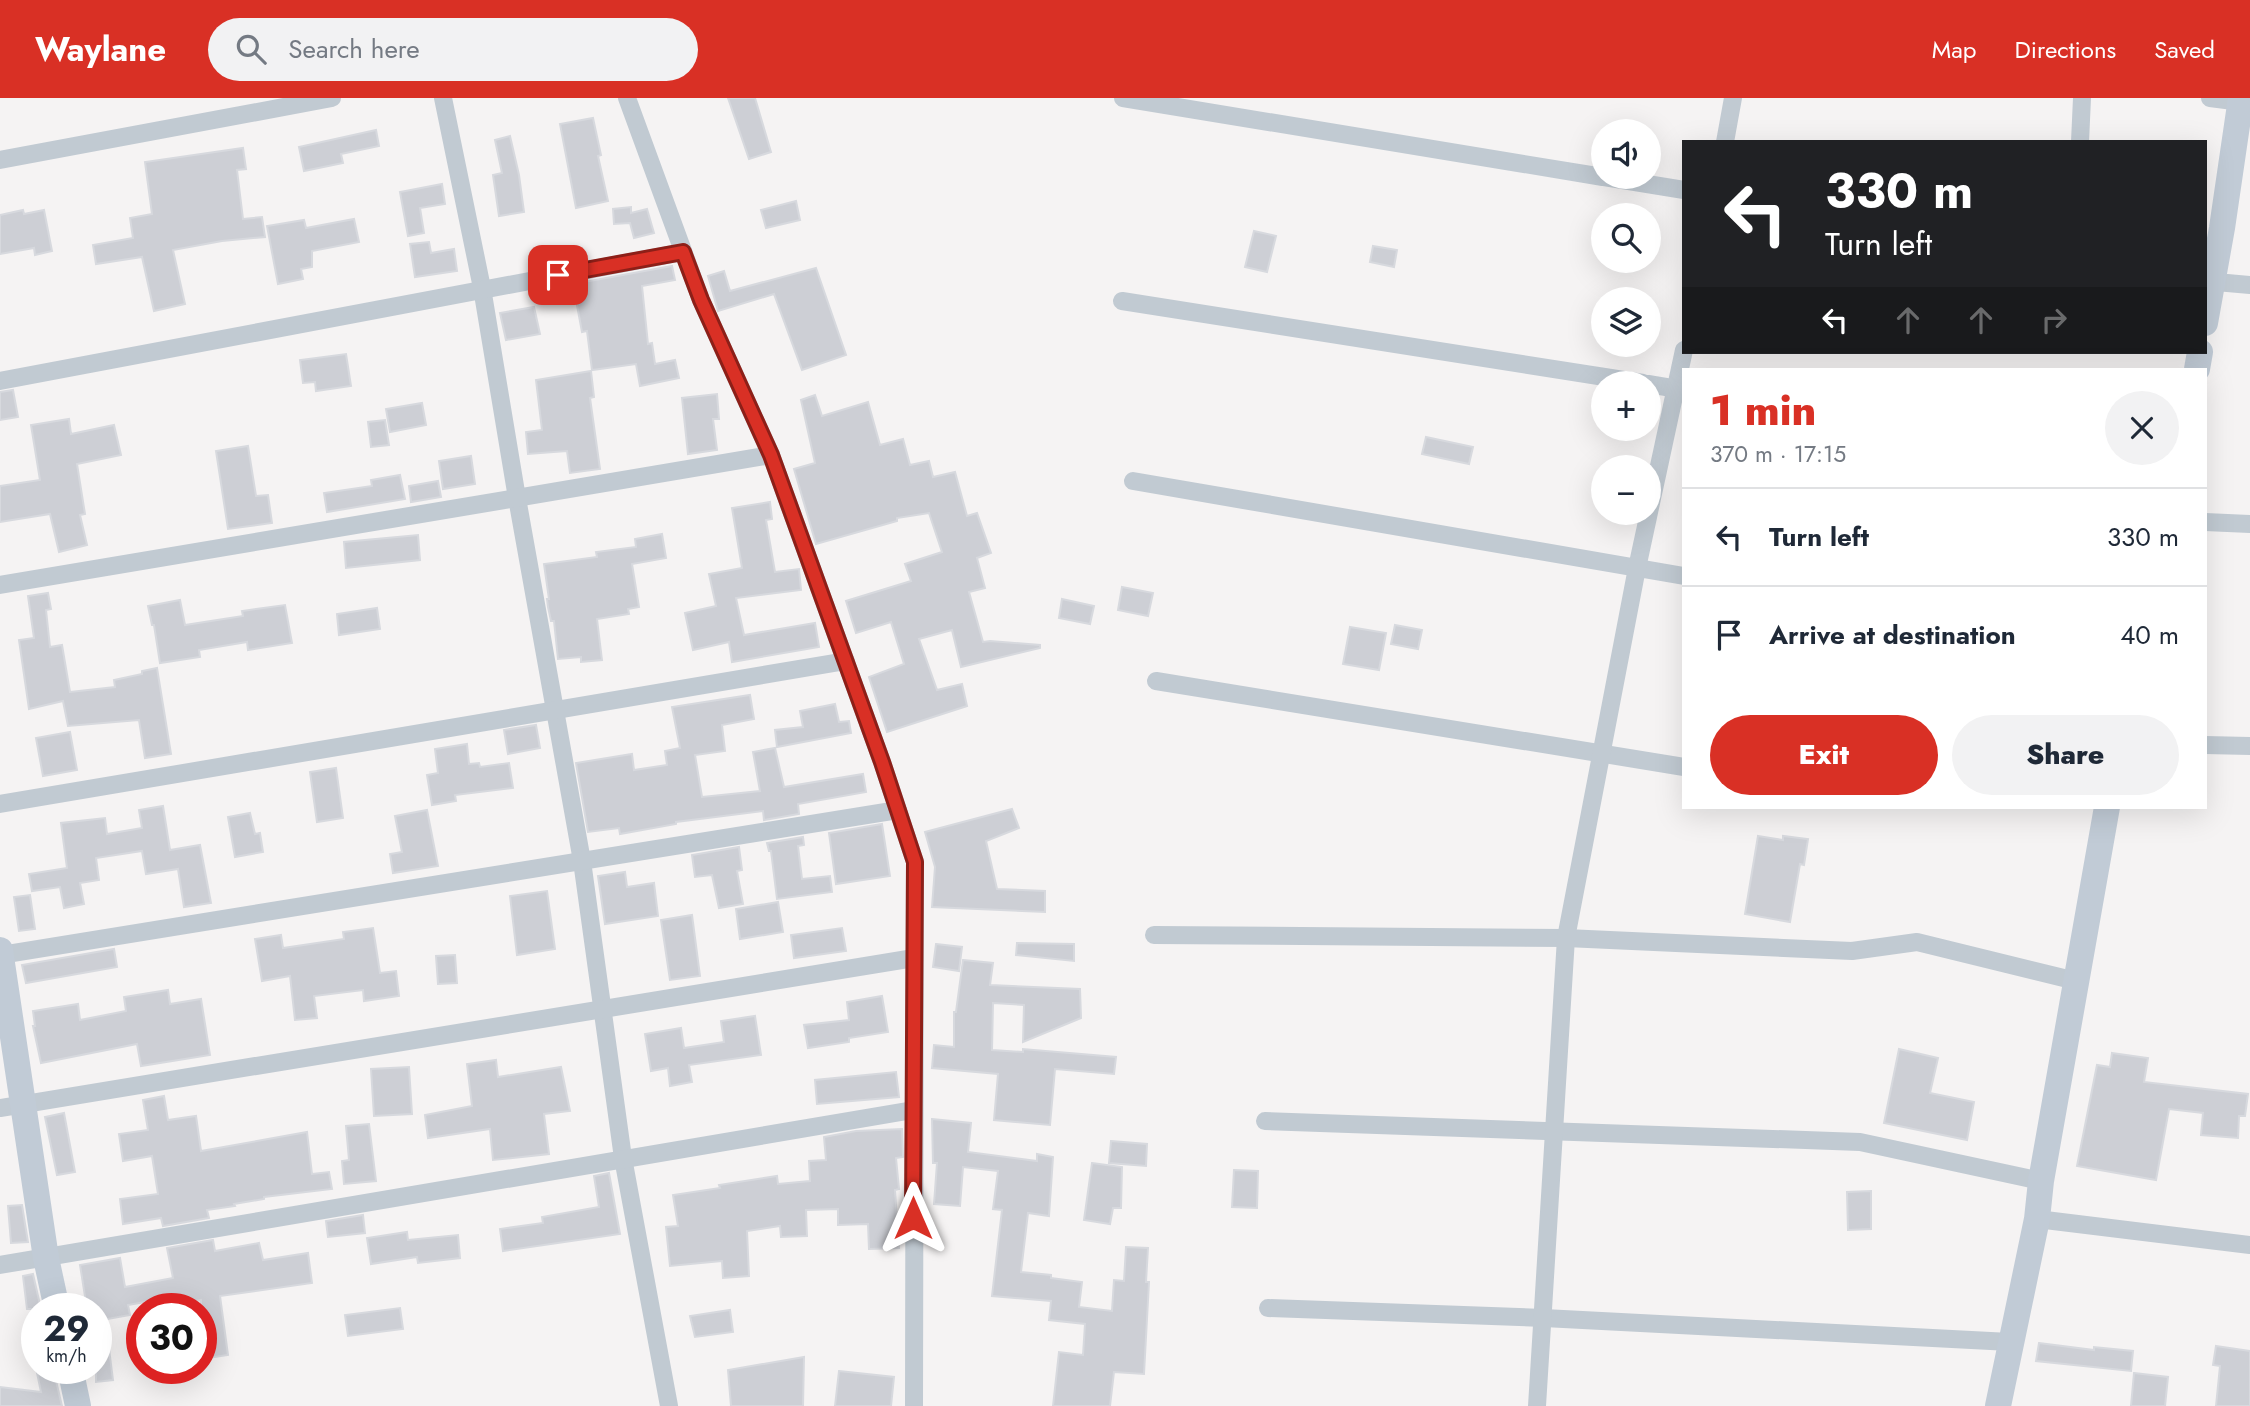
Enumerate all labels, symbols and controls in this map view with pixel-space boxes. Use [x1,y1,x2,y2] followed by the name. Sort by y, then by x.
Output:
[208,18,698,81] search box
[35,26,166,73] text: Waylane
[232,30,270,68] icon: search
[288,30,420,68] text: Search here
[1932,32,1977,67] text: Map
[2015,32,2116,67] text: Directions
[2154,32,2215,67] text: Saved
[1591,119,1661,525] map controls
[1591,119,1661,189] button: sound
[1825,156,1973,226] text: 330 m
[1710,168,1801,259] icon: left
[1591,203,1661,273] button: search
[1825,221,1932,267] text: Turn left
[528,245,588,305] pin
[539,256,577,294] icon: arrive
[1591,287,1661,357] button: layers
[1816,301,1854,339] icon: left
[1889,301,1927,339] icon: ahead
[1962,301,2000,339] icon: ahead
[2035,301,2073,339] icon: right
[1591,371,1661,441] button: +
[1710,380,1816,441] text: 1 min
[2105,391,2179,465] button: close
[1710,437,1846,471] text: 370 m · 17:15
[1591,455,1661,525] button: −
[1710,518,1748,556] icon: left
[1769,518,1869,556] text: Turn left
[2107,518,2179,556] text: 330 m
[1710,616,1748,654] icon: arrive
[1769,616,2016,654] text: Arrive at destination
[2120,616,2179,654] text: 40 m
[1710,715,1938,795] button: Exit
[1952,715,2179,795] button: Share
[876,1181,950,1255] position arrow
[126,1293,217,1384] speed limit sign: 30
[43,1304,90,1354] text: 29
[46,1343,87,1369] text: km/h

